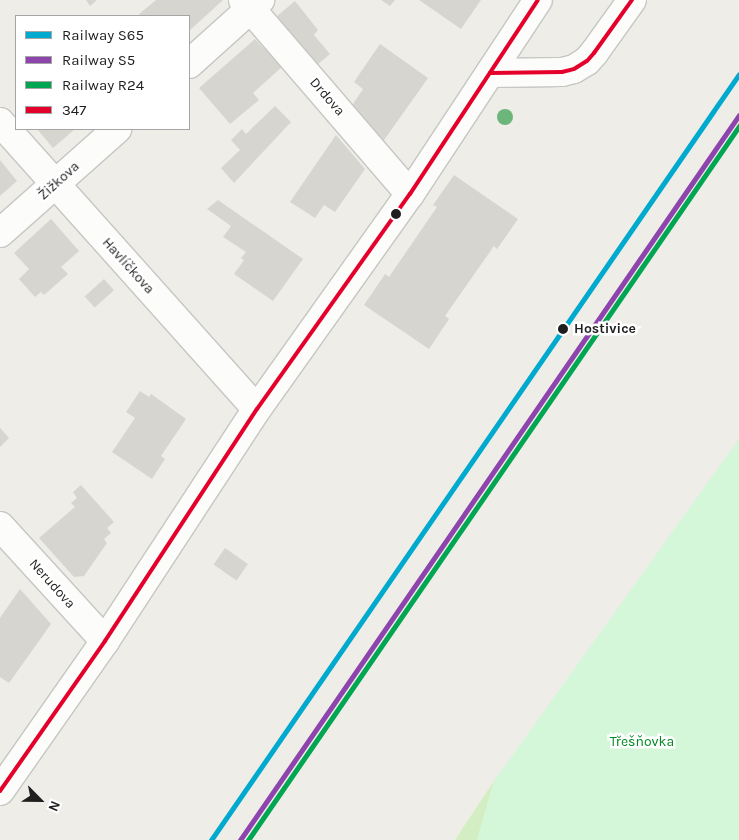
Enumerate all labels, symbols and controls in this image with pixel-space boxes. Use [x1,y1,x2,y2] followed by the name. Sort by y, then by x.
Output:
[15,15,190,130] legend
[62,26,144,44] text: Railway S65
[62,51,135,69] text: Railway S5
[306,75,348,119] street label: Drdova
[62,76,144,94] text: Railway R24
[62,101,86,119] text: 347
[35,158,83,204] street label: Žižkova
[391,209,401,219] unlabelled marker
[98,234,158,298] street label: Havlíčkova
[574,321,636,337] place label: Hostivice
[556,322,570,336] marker: Hostivice
[25,556,79,612] street label: Nerudova
[610,734,674,750] park label: Třešňovka
[15,775,65,825] north arrow
[44,798,64,814] text: N

